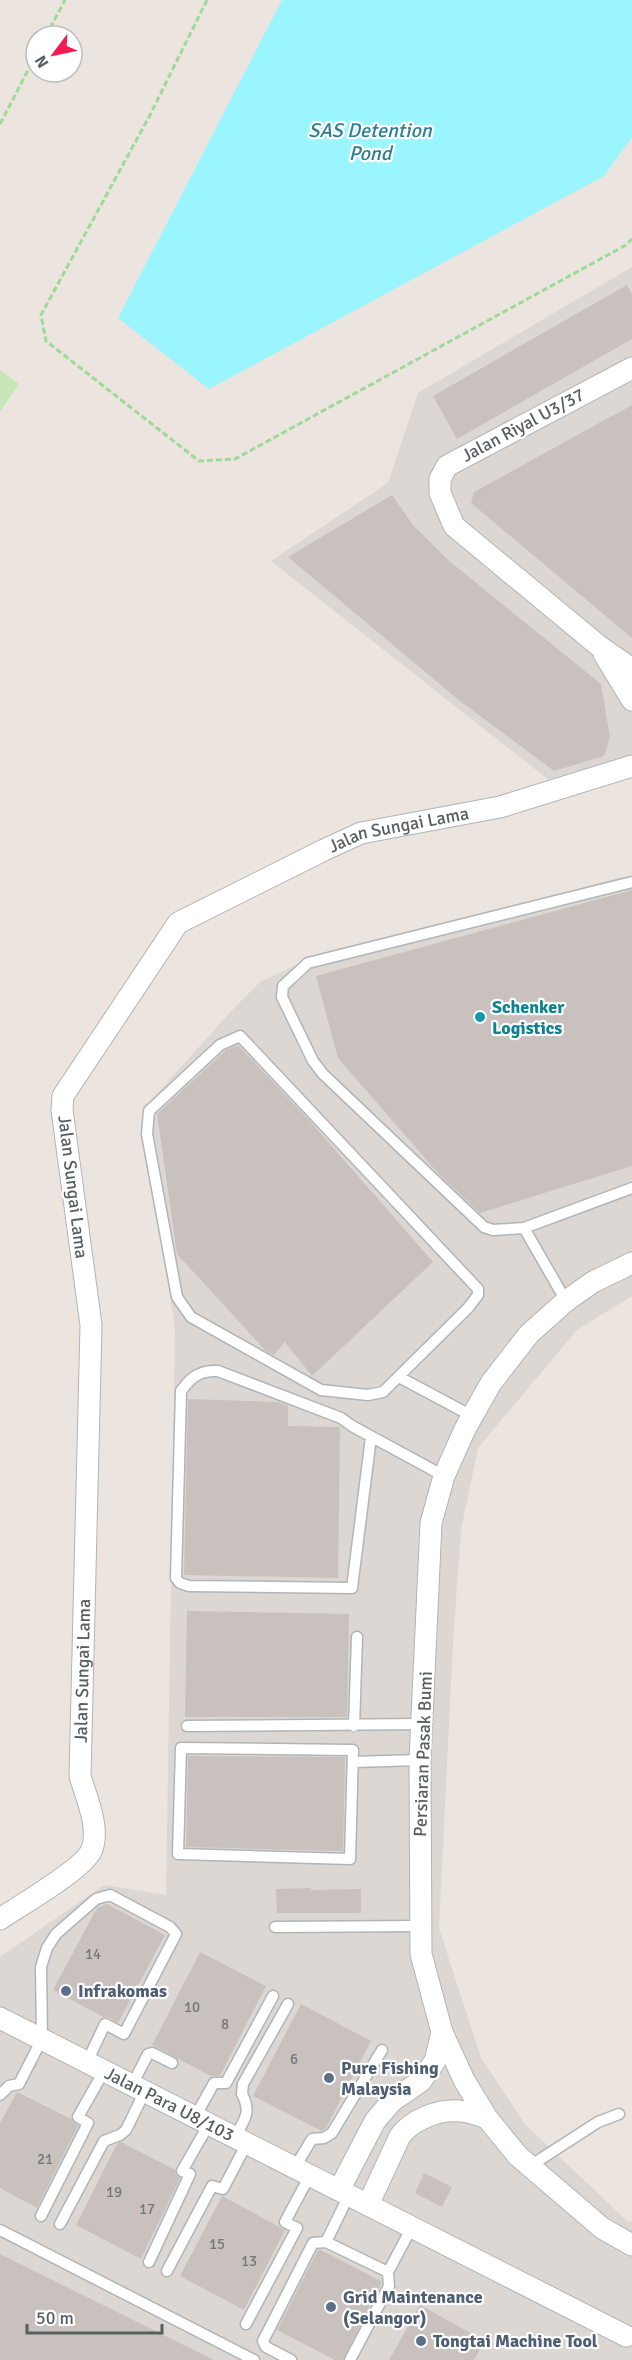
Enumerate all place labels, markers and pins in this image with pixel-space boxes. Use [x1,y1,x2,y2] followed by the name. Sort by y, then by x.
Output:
[492,996,565,1039] place label: Schenker Logistics
[473,1010,487,1024] marker: Schenker Logistics
[78,1980,167,2002] place label: Infrakomas
[59,1984,73,1998] marker: Infrakomas
[341,2057,439,2100] place label: Pure Fishing Malaysia
[322,2071,336,2085] marker: Pure Fishing Malaysia
[343,2286,483,2329] place label: Grid Maintenance (Selangor)
[324,2300,338,2314] marker: Grid Maintenance (Selangor)
[433,2330,598,2352] place label: Tongtai Machine Tool
[414,2334,428,2348] marker: Tongtai Machine Tool

